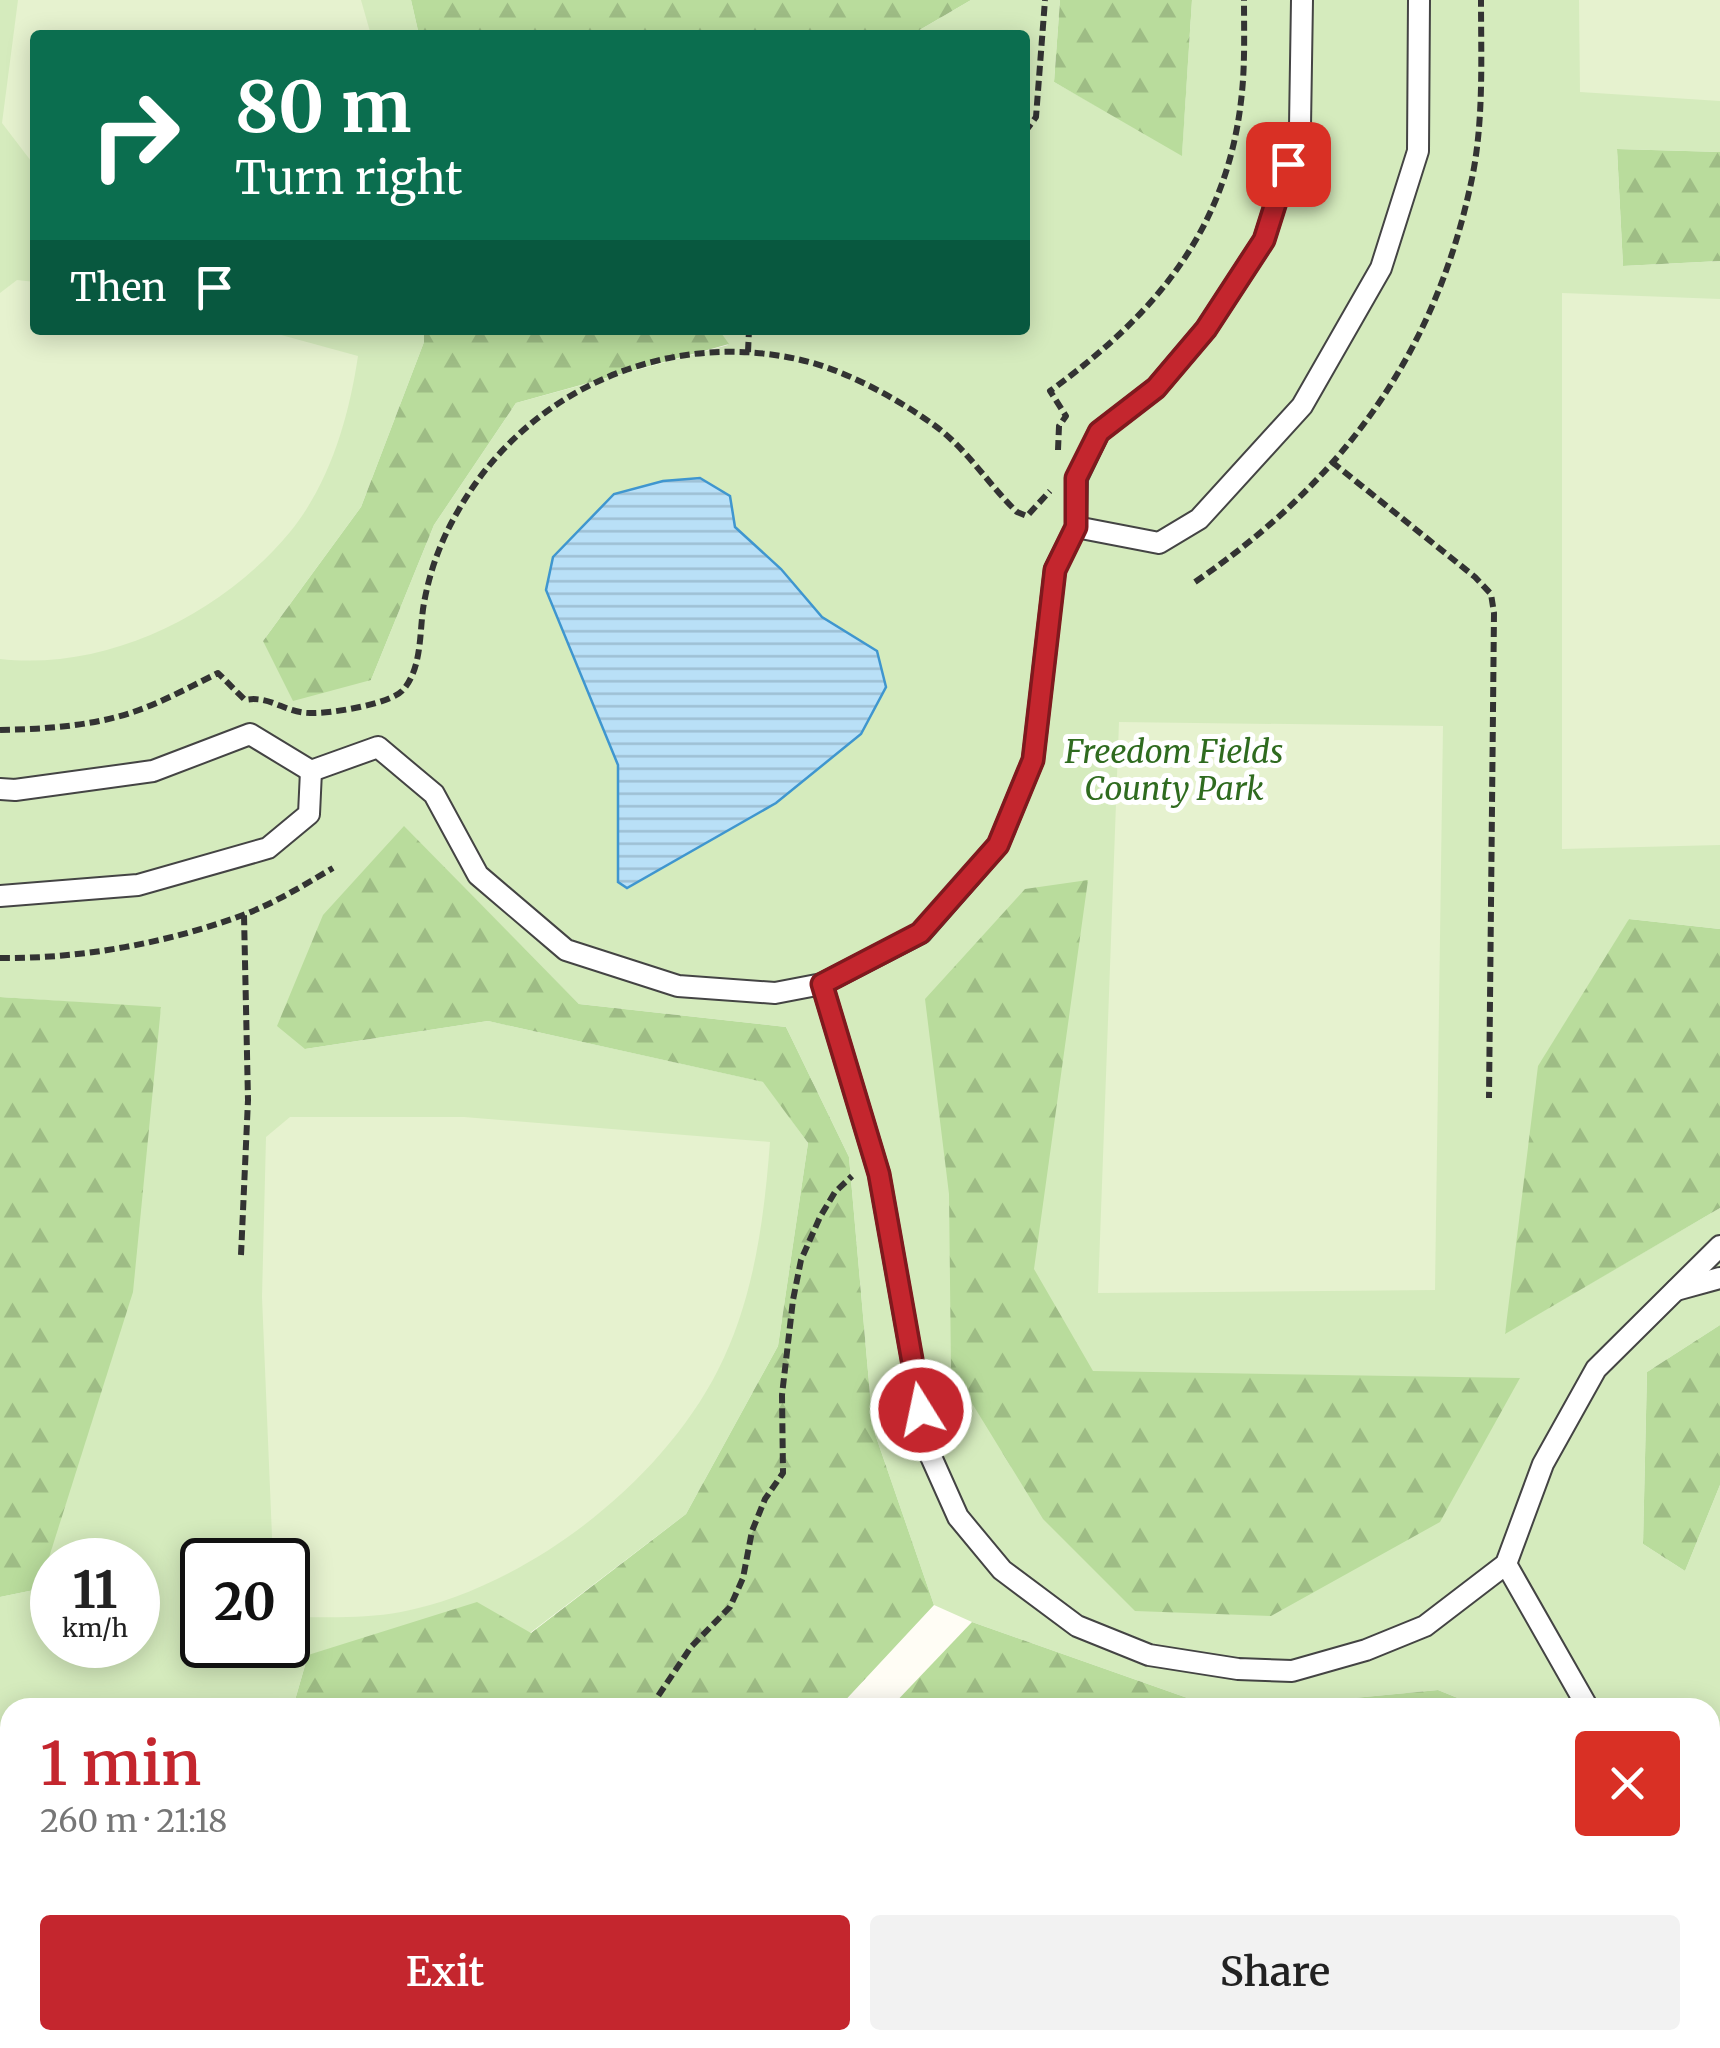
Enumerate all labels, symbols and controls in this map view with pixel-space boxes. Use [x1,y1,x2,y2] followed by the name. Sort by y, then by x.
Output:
[235,63,411,151] text: 80 m
[70,70,200,200] icon: right
[1246,122,1331,207] pin
[1261,137,1316,192] icon: arrive
[235,150,463,206] text: Turn right
[187,260,242,315] icon: arrive
[70,264,167,311] text: Then
[1064,732,1283,809] park label: Freedom Fields County Park
[869,1358,973,1462] position arrow
[180,1538,310,1668] speed limit sign: 20
[73,1559,118,1622] text: 11
[62,1612,128,1644] text: km/h
[40,1726,201,1801] text: 1 min
[1575,1731,1680,1836] button: close
[40,1801,227,1841] text: 260 m · 21:18
[40,1915,850,2030] button: Exit
[870,1915,1680,2030] button: Share

